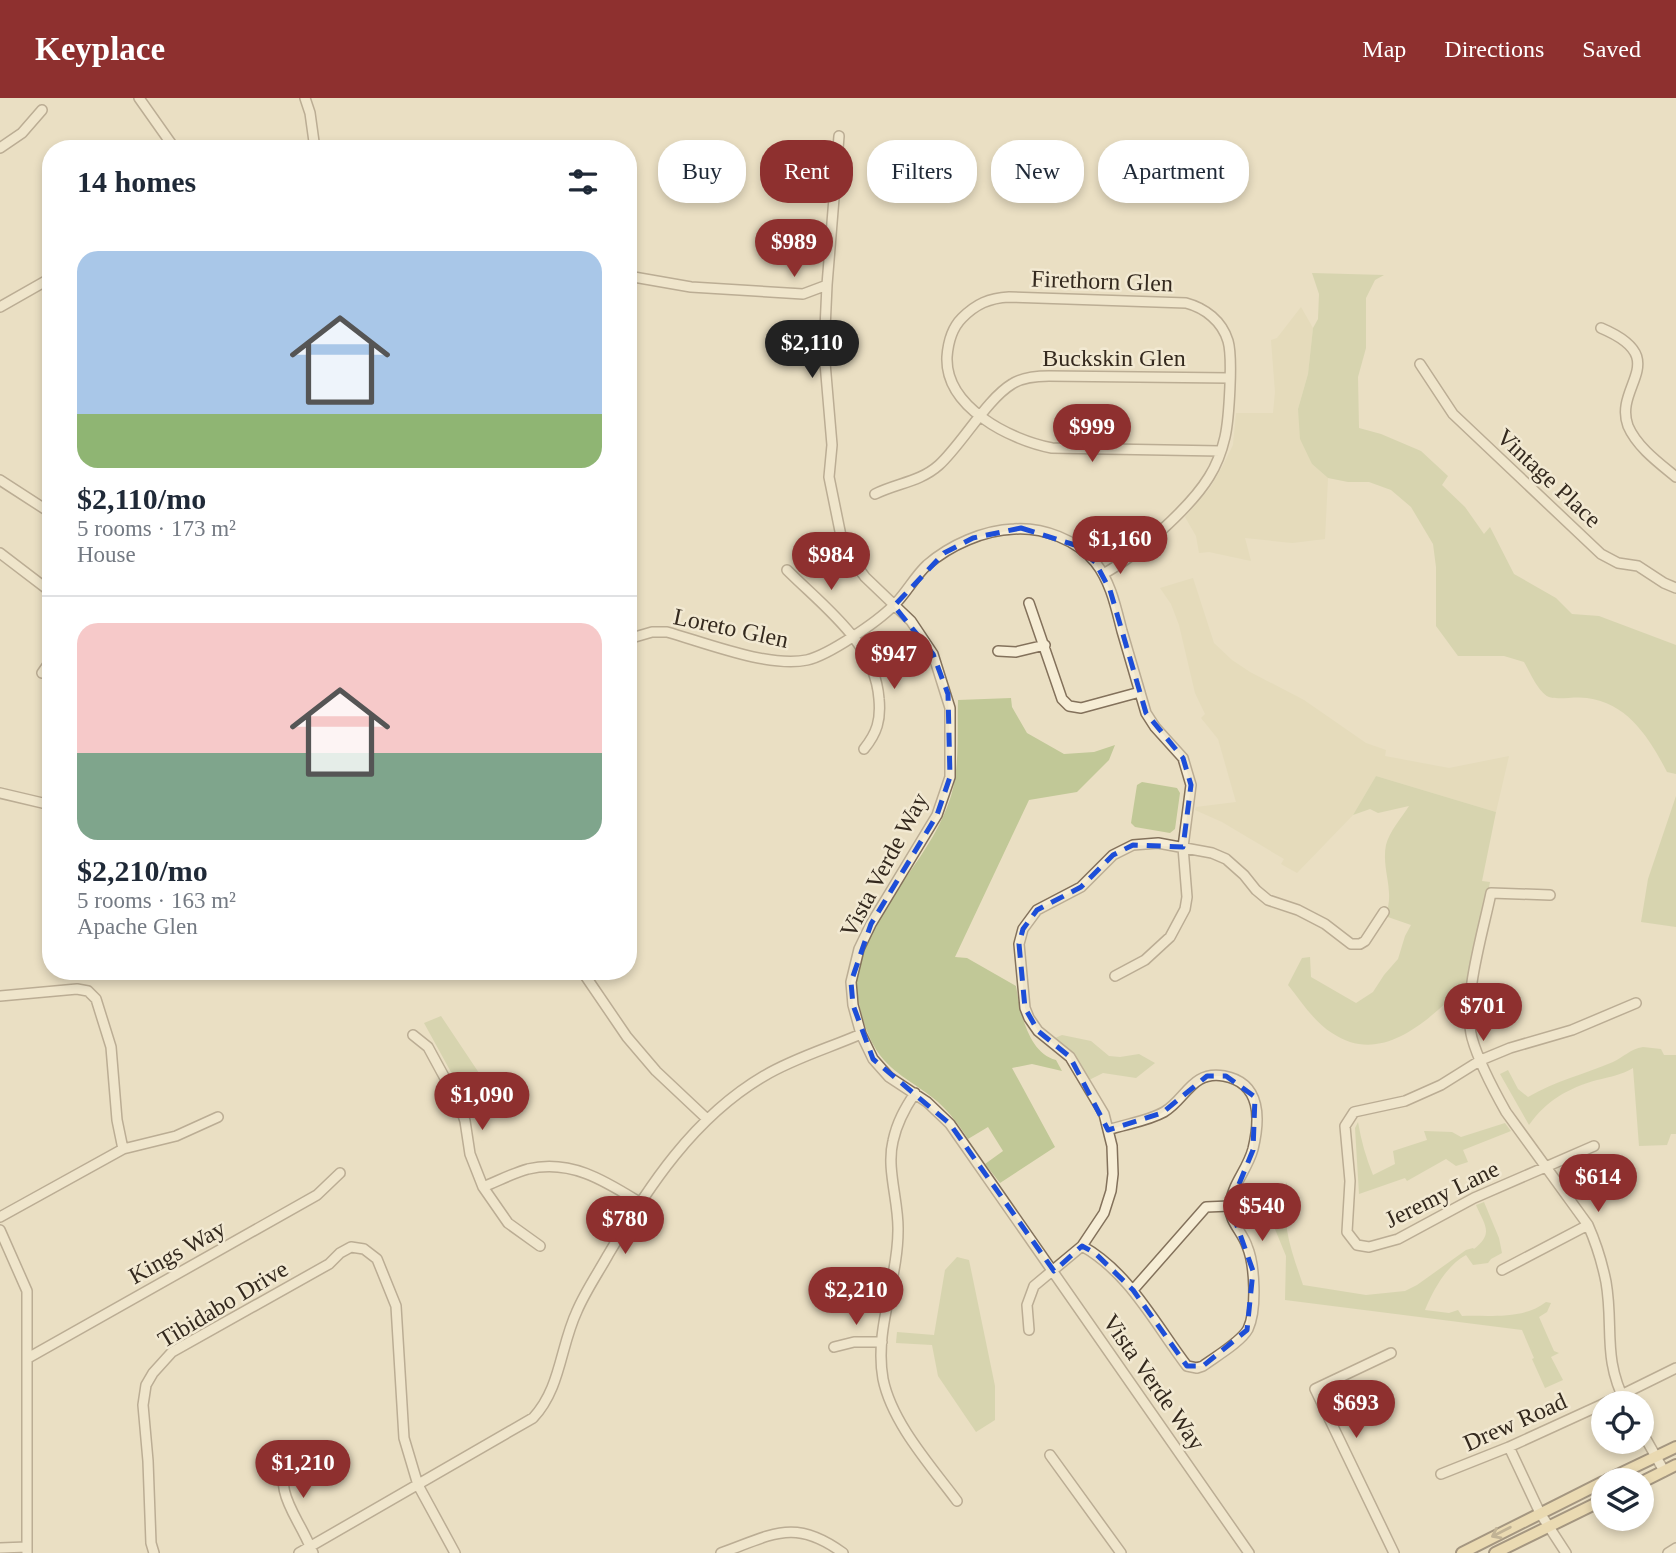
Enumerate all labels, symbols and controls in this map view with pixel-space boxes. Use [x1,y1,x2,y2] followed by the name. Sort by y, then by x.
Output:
[35,31,165,67] text: Keyplace
[1362,36,1406,62] text: Map
[1444,36,1544,62] text: Directions
[1582,36,1641,62] text: Saved
[658,140,746,203] chip: Buy
[760,140,853,203] chip: Rent
[867,140,977,203] chip: Filters
[991,140,1084,203] chip: New
[1098,140,1249,203] chip: Apartment
[564,163,602,201] icon: filters
[77,165,196,198] text: 14 homes
[753,220,835,279] pin: $989
[771,229,817,254] text: $989
[1031,266,1173,296] street label: Firethorn Glen
[277,297,403,423] icon: home
[755,320,869,380] pin: $2,110
[781,330,843,355] text: $2,110
[1042,345,1186,371] street label: Buckskin Glen
[1051,404,1133,464] pin: $999
[1069,414,1115,439] text: $999
[1492,423,1606,533] street label: Vintage Place
[77,482,206,515] text: $2,110/mo
[77,516,236,541] text: 5 rooms · 173 m²
[1063,517,1177,576] pin: $1,160
[1088,526,1152,551] text: $1,160
[790,532,872,592] pin: $984
[77,542,136,567] text: House
[808,542,854,567] text: $984
[671,603,791,653] street label: Loreto Glen
[853,632,935,691] pin: $947
[871,641,917,666] text: $947
[277,669,403,795] icon: home
[835,788,933,942] street label: Vista Verde Way
[77,854,208,887] text: $2,210/mo
[77,888,236,913] text: 5 rooms · 163 m²
[77,914,198,939] text: Apache Glen
[1442,984,1524,1043] pin: $701
[1460,993,1506,1018] text: $701
[425,1072,539,1132] pin: $1,090
[450,1082,514,1107] text: $1,090
[1557,1154,1639,1214] pin: $614
[1381,1155,1503,1233] street label: Jeremy Lane
[1575,1164,1621,1189] text: $614
[1221,1184,1303,1243] pin: $540
[1239,1193,1285,1218] text: $540
[584,1196,666,1256] pin: $780
[602,1206,648,1231] text: $780
[124,1215,230,1289] street label: Kings Way
[154,1255,292,1353] street label: Tibidabo Drive
[799,1268,913,1327] pin: $2,210
[824,1277,888,1302] text: $2,210
[1098,1309,1210,1455] street label: Vista Verde Way
[1315,1380,1397,1440] pin: $693
[1459,1388,1571,1456] street label: Drew Road
[1333,1390,1379,1415] text: $693
[1591,1391,1654,1531] map controls
[1591,1391,1654,1454] button: locate
[246,1440,360,1500] pin: $1,210
[271,1450,335,1475] text: $1,210
[1591,1468,1654,1531] button: layers
[1491,1526,1512,1540] one-way arrow

